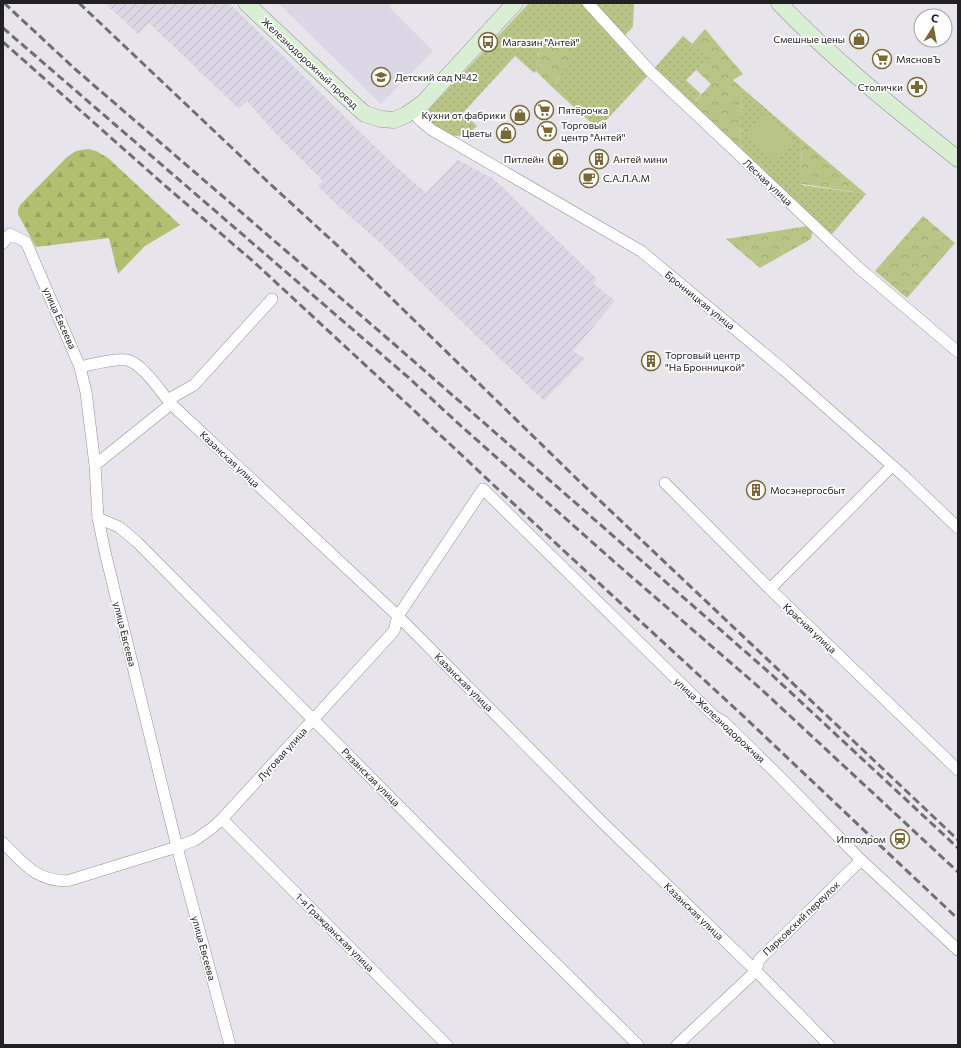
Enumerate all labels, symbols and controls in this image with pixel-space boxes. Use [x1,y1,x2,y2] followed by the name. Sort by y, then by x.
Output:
[913,8,953,48] north arrow
[930,11,940,25] text: С
[259,15,361,111] street label: Железнодорожный проезд
[848,28,870,50] shop icon: Смешные цены
[477,31,499,53] bus stop icon: Магазин "Антей"
[773,33,845,45] place label: Смешные цены
[502,36,580,48] place label: Магазин "Антей"
[871,48,893,70] supermarket icon: МясновЪ
[896,53,941,65] place label: МясновЪ
[370,66,392,88] school or university icon: Детский сад №42
[395,71,478,83] place label: Детский сад №42
[906,76,928,98] pharmacy icon: Столички
[858,81,903,93] place label: Столички
[533,99,555,121] supermarket icon: Пятёрочка
[509,104,531,126] shop icon: Кухни от фабрики
[558,104,608,116] place label: Пятёрочка
[421,109,506,121] place label: Кухни от фабрики
[561,119,626,143] place label: Торговый центр "Антей"
[536,120,558,142] supermarket icon: Торговый центр "Антей"
[495,122,517,144] shop icon: Цветы
[462,127,492,139] place label: Цветы
[547,148,569,170] shop icon: Питлейн
[588,148,610,170] building icon: Антей мини
[504,153,544,165] place label: Питлейн
[613,153,667,165] place label: Антей мини
[741,156,795,208] street label: Лесная улица
[578,167,600,189] cafe icon: С.А.Л.А.М
[603,172,650,184] place label: С.А.Л.А.М
[663,268,737,332] street label: Бронницкая улица
[41,285,79,351] street label: улица Евсеева
[665,349,745,373] place label: Торговый центр "На Бронницкой"
[640,350,662,372] building icon: Торговый центр "На Бронницкой"
[198,428,262,490] street label: Казанская улица
[745,479,767,501] building icon: Мосэнергосбыт
[770,484,846,496] place label: Мосэнергосбыт
[111,600,139,668] street label: улица Евсеева
[781,600,839,656] street label: Красная улица
[432,650,496,714] street label: Казанская улица
[672,675,768,765] street label: улица Железнодорожная
[255,725,309,783] street label: Луговая улица
[339,745,403,809] street label: Рязанская улица
[889,828,911,850] station icon: Ипподром
[836,833,886,845] place label: Ипподром
[760,878,842,958] street label: Парковский переулок
[662,880,726,942] street label: Казанская улица
[293,890,377,974] street label: 1-я Гражданская улица
[190,914,218,982] street label: улица Евсеева

